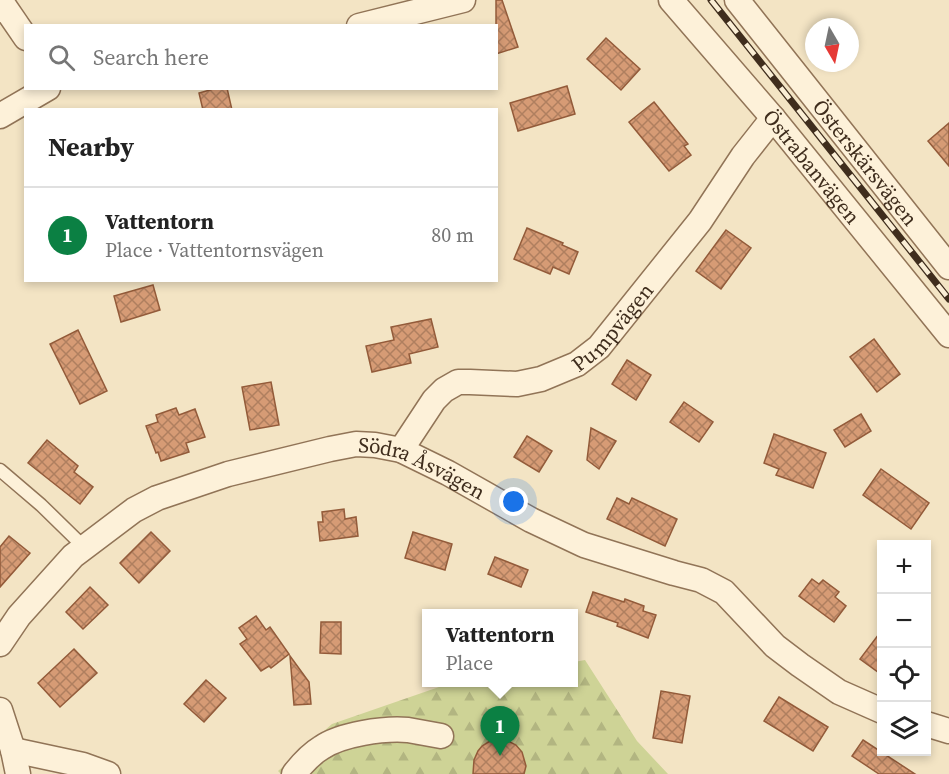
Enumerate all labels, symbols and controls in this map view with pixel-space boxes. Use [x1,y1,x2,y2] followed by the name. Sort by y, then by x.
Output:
[805,18,859,72] north arrow
[24,24,498,90] search box
[45,41,78,74] icon: search
[93,42,209,72] text: Search here
[807,93,925,232] street label: Österskärsvägen
[757,103,868,230] street label: Östrabanvägen
[48,129,134,165] text: Nearby
[105,206,214,236] text: Vattentorn
[62,221,73,249] text: 1
[431,221,474,249] text: 80 m
[105,236,324,264] text: Place · Vattentornsvägen
[565,276,660,378] street label: Pumpvägen
[358,430,491,506] street label: Södra Åsvägen
[499,487,528,516] your location
[877,540,931,756] map controls
[877,540,931,594] button: +
[877,594,931,648] button: −
[422,609,578,687] popup
[446,619,554,649] text: Vattentorn
[877,648,931,702] button: locate
[446,649,493,677] text: Place
[877,702,931,756] button: layers
[480,706,520,756] pin: 1

